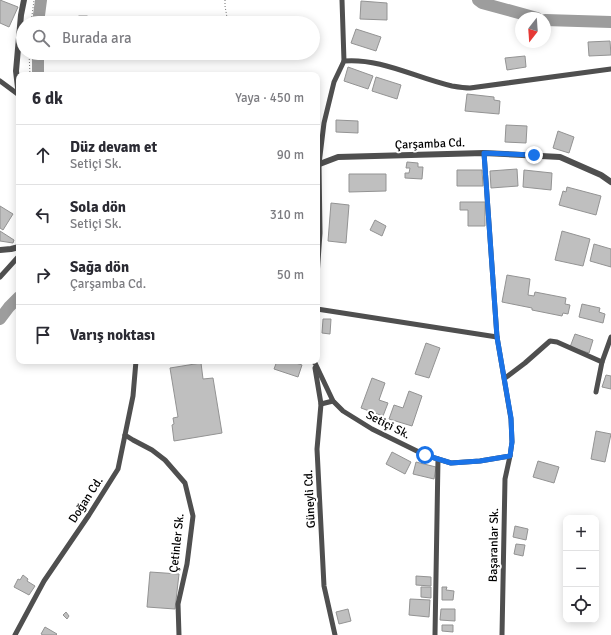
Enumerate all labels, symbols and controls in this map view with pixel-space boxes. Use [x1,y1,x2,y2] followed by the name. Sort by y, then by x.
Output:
[515,12,551,48] north arrow
[16,16,320,60] search box
[30,27,52,49] icon: search
[62,29,132,47] text: Burada ara
[32,88,63,109] text: 6 dk
[235,90,304,106] text: Yaya · 450 m
[395,135,465,153] street label: Çarşamba Cd.
[70,138,157,156] text: Düz devam et
[32,144,54,166] icon: ahead
[525,146,543,164] route end
[277,147,304,163] text: 90 m
[70,156,122,172] text: Setiçi Sk.
[70,198,126,216] text: Sola dön
[32,204,54,226] icon: left
[270,207,304,223] text: 310 m
[70,216,122,232] text: Setiçi Sk.
[70,258,129,276] text: Sağa dön
[32,264,54,286] icon: right
[277,267,304,283] text: 50 m
[70,276,146,292] text: Çarşamba Cd.
[32,324,54,346] icon: arrive
[70,326,155,344] text: Varış noktası
[363,407,413,443] street label: Setiçi Sk.
[416,446,434,464] route start
[301,469,319,529] street label: Güneyli Cd.
[65,474,107,526] street label: Doğan Cd.
[486,508,502,582] street label: Başaranlar Sk.
[166,513,188,573] street label: Çetinler Sk.
[563,515,599,623] map controls
[563,515,599,551] button: +
[563,551,599,587] button: −
[563,587,599,623] button: locate

